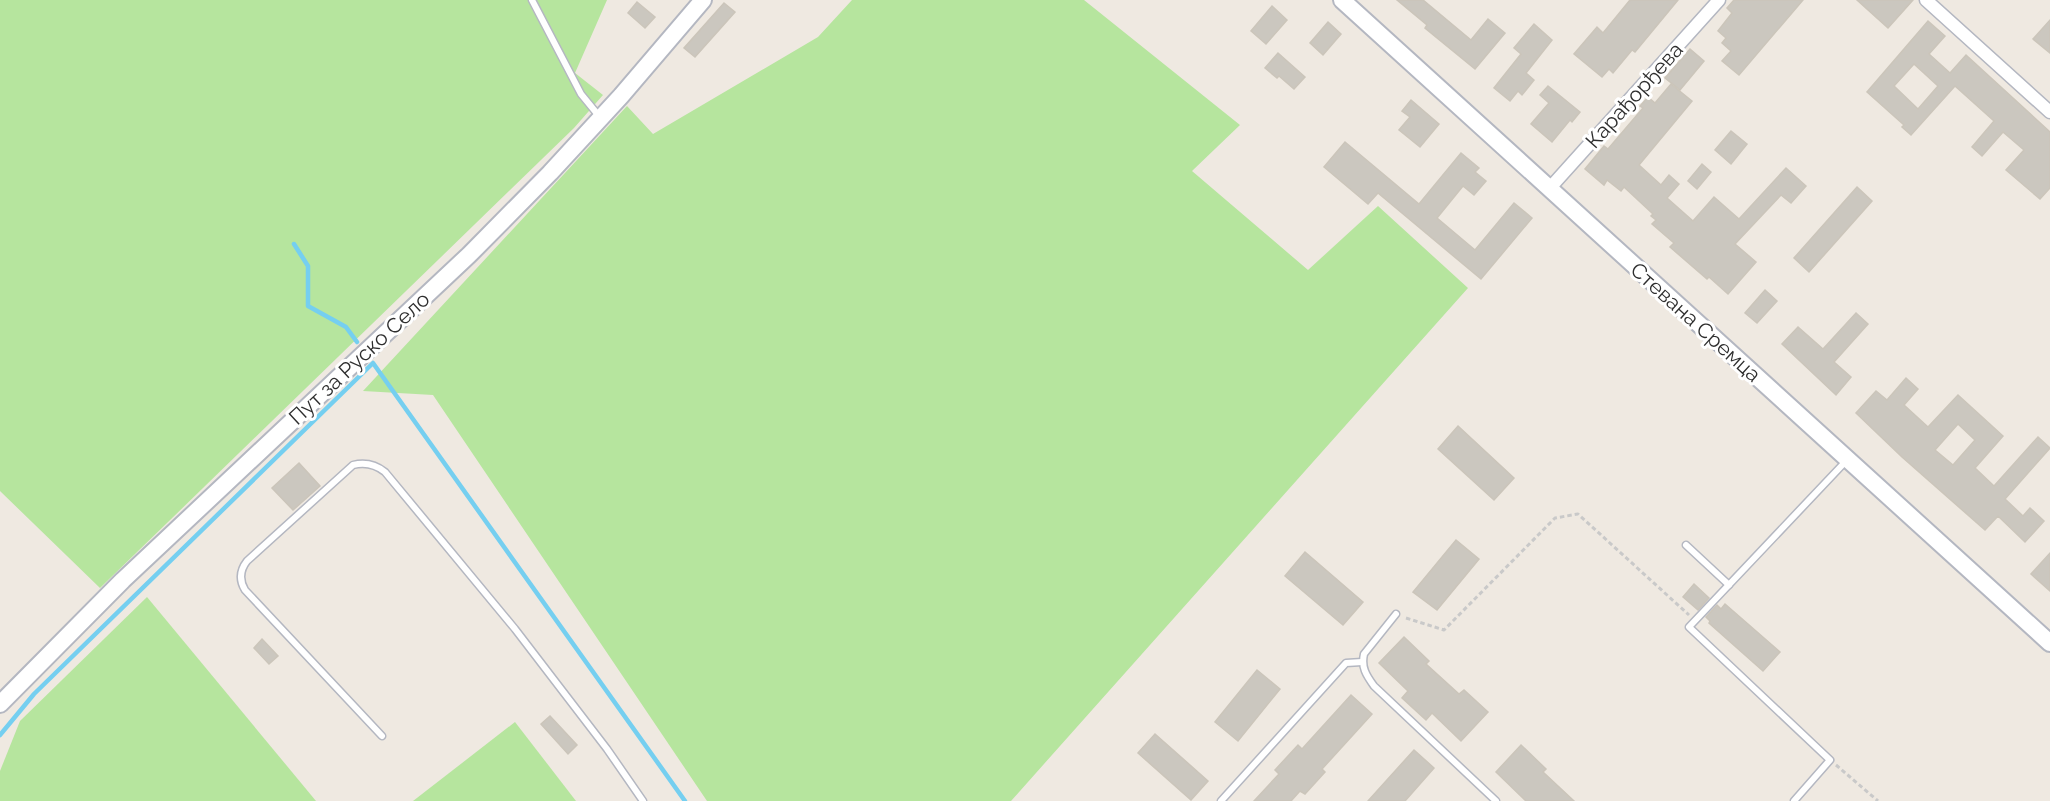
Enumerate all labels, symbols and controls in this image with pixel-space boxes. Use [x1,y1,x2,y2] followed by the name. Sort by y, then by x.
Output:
[1580,37,1688,153] street label: Карађорђева
[1626,257,1766,387] street label: Стевана Сремца
[283,286,435,430] street label: Пут за Руско Село

